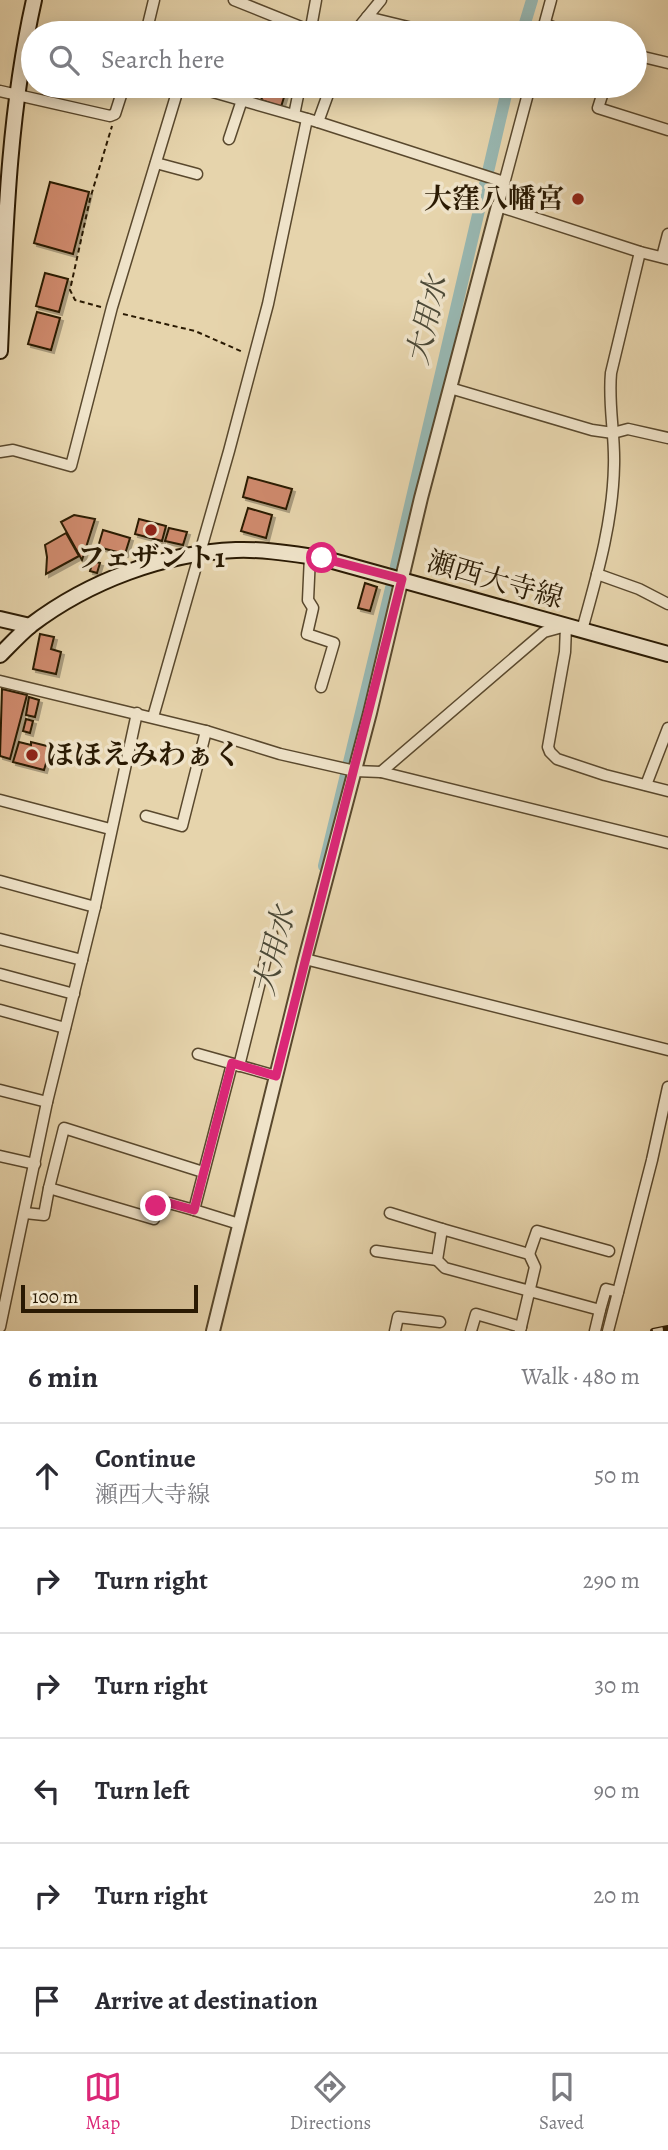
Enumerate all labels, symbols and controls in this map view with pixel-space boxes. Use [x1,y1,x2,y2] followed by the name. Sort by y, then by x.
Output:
[21,21,647,98] search box
[45,41,83,79] icon: search
[101,42,225,77] text: Search here
[424,180,564,218] place label: 大窪八幡宮
[570,191,586,207] marker: 大窪八幡宮
[397,269,457,368] water label: 大用水
[143,522,159,538] marker: フェザント1
[77,539,225,577] place label: フェザント1
[306,542,337,573] route start
[422,542,568,618] street label: 瀬西大寺線
[46,736,242,774] place label: ほほえみわぁく
[24,747,40,763] marker: ほほえみわぁく
[244,900,305,1000] water label: 大用水
[140,1190,171,1221] route end
[21,1282,198,1314] scale bar
[32,1284,78,1310] text: 100 m
[28,1357,98,1397] text: 6 min
[521,1361,640,1392] text: Walk · 480 m
[95,1441,196,1476] text: Continue
[28,1457,66,1495] icon: ahead
[594,1460,640,1491] text: 50 m
[95,1479,210,1510] text: 瀬西大寺線
[28,1562,66,1600] icon: right
[95,1563,208,1598] text: Turn right
[583,1565,640,1596] text: 290 m
[28,1667,66,1705] icon: right
[95,1668,208,1703] text: Turn right
[594,1670,640,1701] text: 30 m
[28,1772,66,1810] icon: left
[95,1773,190,1808] text: Turn left
[594,1775,640,1806] text: 90 m
[28,1877,66,1915] icon: right
[95,1878,208,1913] text: Turn right
[593,1880,640,1911] text: 20 m
[28,1982,66,2020] icon: arrive
[95,1983,318,2018] text: Arrive at destination
[84,2068,122,2136] tab: Map
[290,2068,371,2136] tab: Directions
[539,2068,584,2136] tab: Saved

